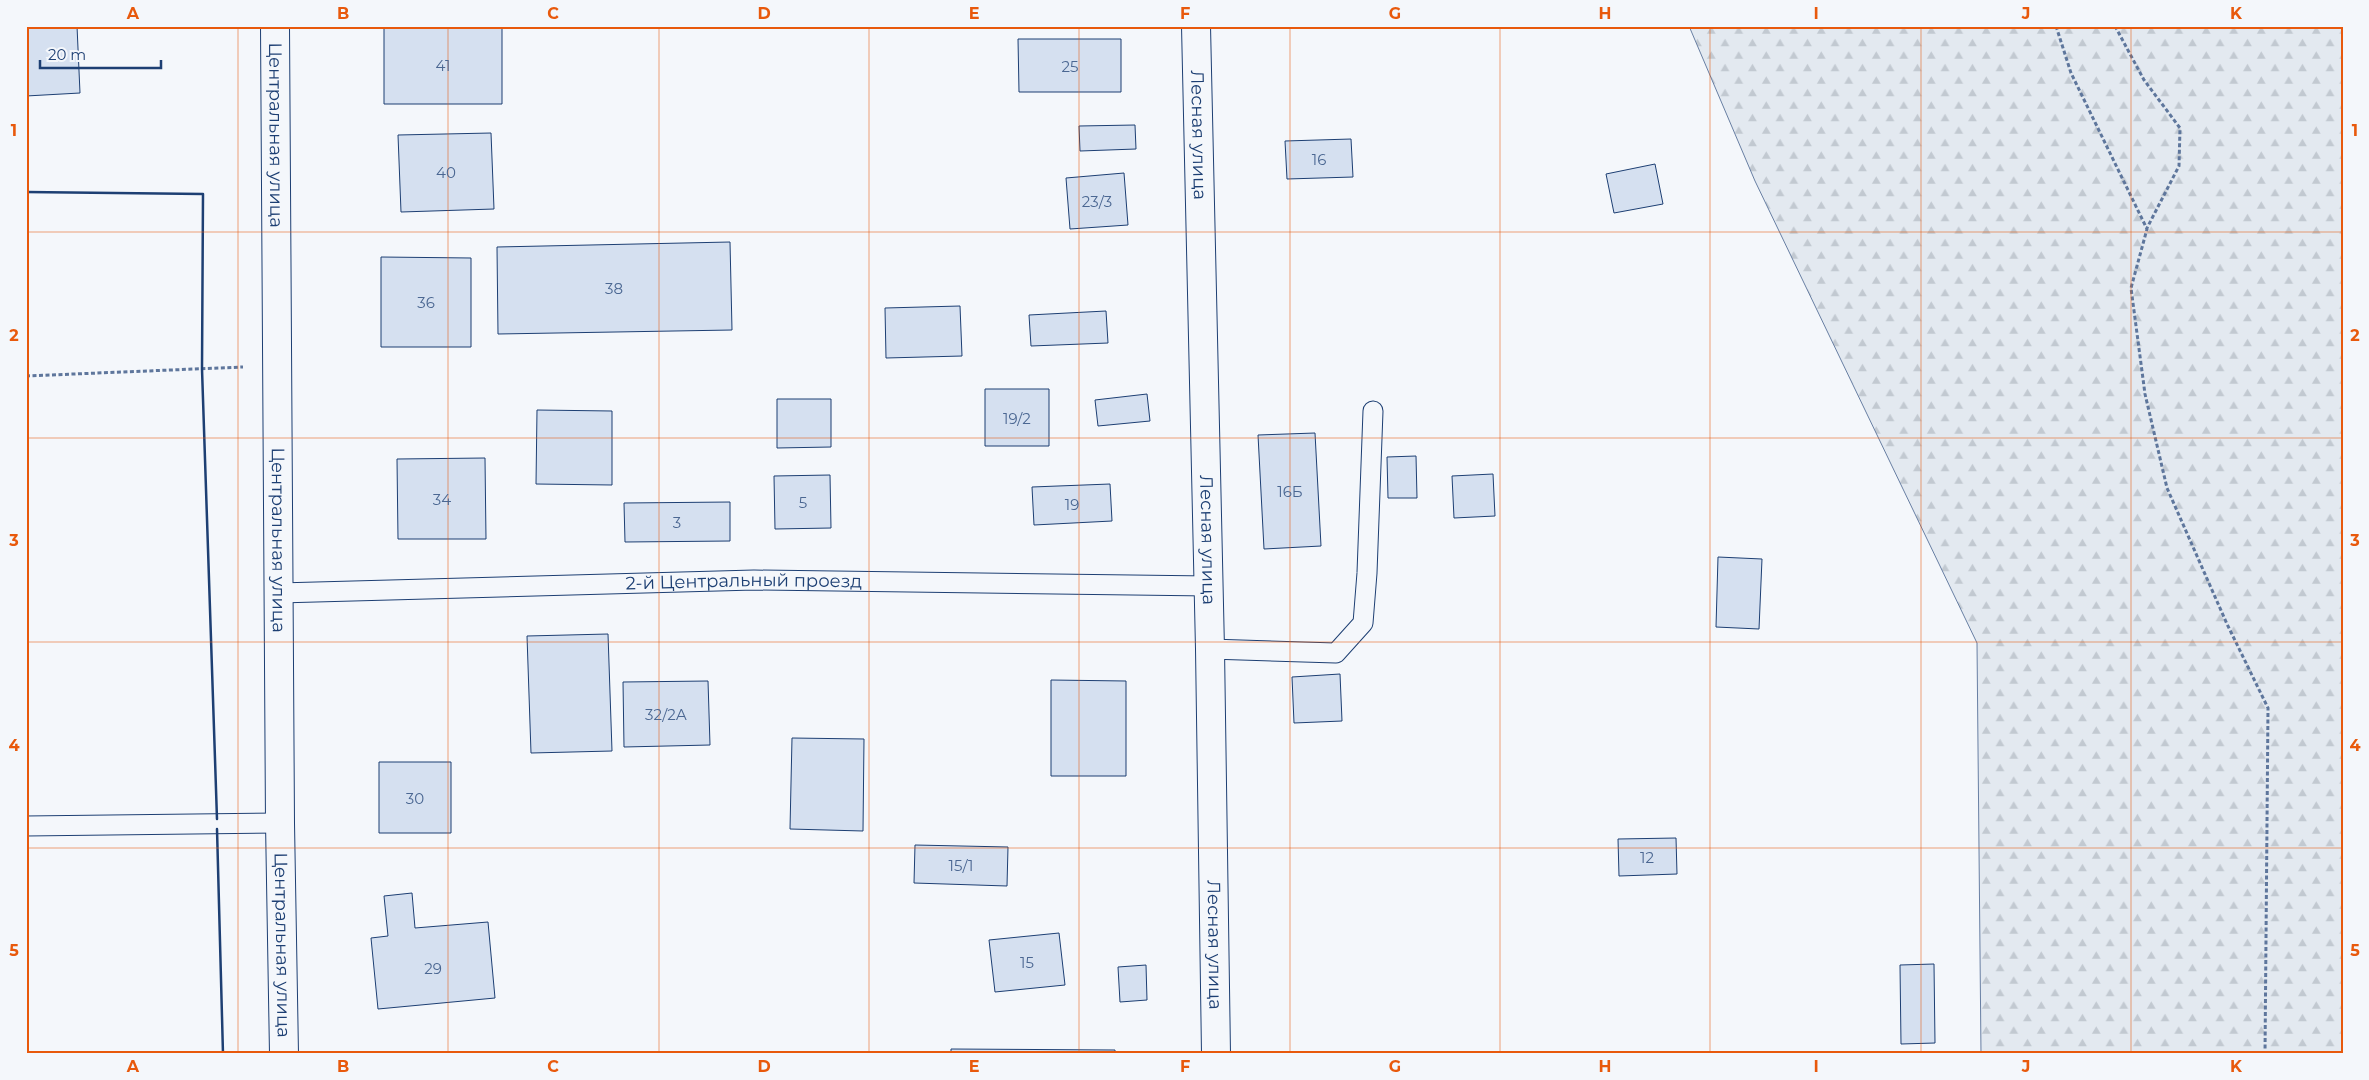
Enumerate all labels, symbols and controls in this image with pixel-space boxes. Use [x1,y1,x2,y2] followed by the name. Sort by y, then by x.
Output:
[126,4,140,23] text: A
[337,4,349,23] text: B
[547,4,559,23] text: C
[757,4,771,23] text: D
[969,4,979,23] text: E
[1180,4,1190,23] text: F
[1389,4,1401,23] text: G
[1599,4,1611,23] text: H
[1813,4,1819,23] text: I
[2021,4,2030,23] text: J
[2230,4,2243,23] text: K
[40,38,161,70] scale bar
[264,42,287,228] street label: Центральная улица
[48,45,86,64] text: 20 m
[436,56,450,75] house number: 41
[1061,57,1079,76] house number: 25
[1186,70,1211,200] street label: Лесная улица
[11,121,17,140] text: 1
[2352,121,2358,140] text: 1
[1312,150,1326,169] house number: 16
[436,163,456,182] house number: 40
[1082,192,1112,211] house number: 23/3
[605,279,623,298] house number: 38
[417,293,435,312] house number: 36
[9,326,19,345] text: 2
[2350,326,2360,345] text: 2
[1003,409,1031,428] house number: 19/2
[267,447,290,633] street label: Центральная улица
[1195,475,1220,605] street label: Лесная улица
[1277,482,1303,501] house number: 16Б
[433,490,451,509] house number: 34
[799,493,807,512] house number: 5
[1065,495,1079,514] house number: 19
[673,513,681,532] house number: 3
[8,531,19,550] text: 3
[2349,531,2360,550] text: 3
[625,569,863,595] street label: 2-й Центральный проезд
[645,705,687,724] house number: 32/2А
[8,736,20,755] text: 4
[2349,736,2361,755] text: 4
[406,789,424,808] house number: 30
[1640,848,1654,867] house number: 12
[270,852,295,1038] street label: Центральная улица
[949,856,973,875] house number: 15/1
[1202,880,1226,1010] street label: Лесная улица
[9,941,19,960] text: 5
[2350,941,2360,960] text: 5
[1020,953,1034,972] house number: 15
[424,959,442,978] house number: 29
[126,1057,140,1076] text: A
[337,1057,349,1076] text: B
[547,1057,559,1076] text: C
[757,1057,771,1076] text: D
[969,1057,979,1076] text: E
[1180,1057,1190,1076] text: F
[1389,1057,1401,1076] text: G
[1599,1057,1611,1076] text: H
[1813,1057,1819,1076] text: I
[2021,1057,2030,1076] text: J
[2230,1057,2243,1076] text: K

